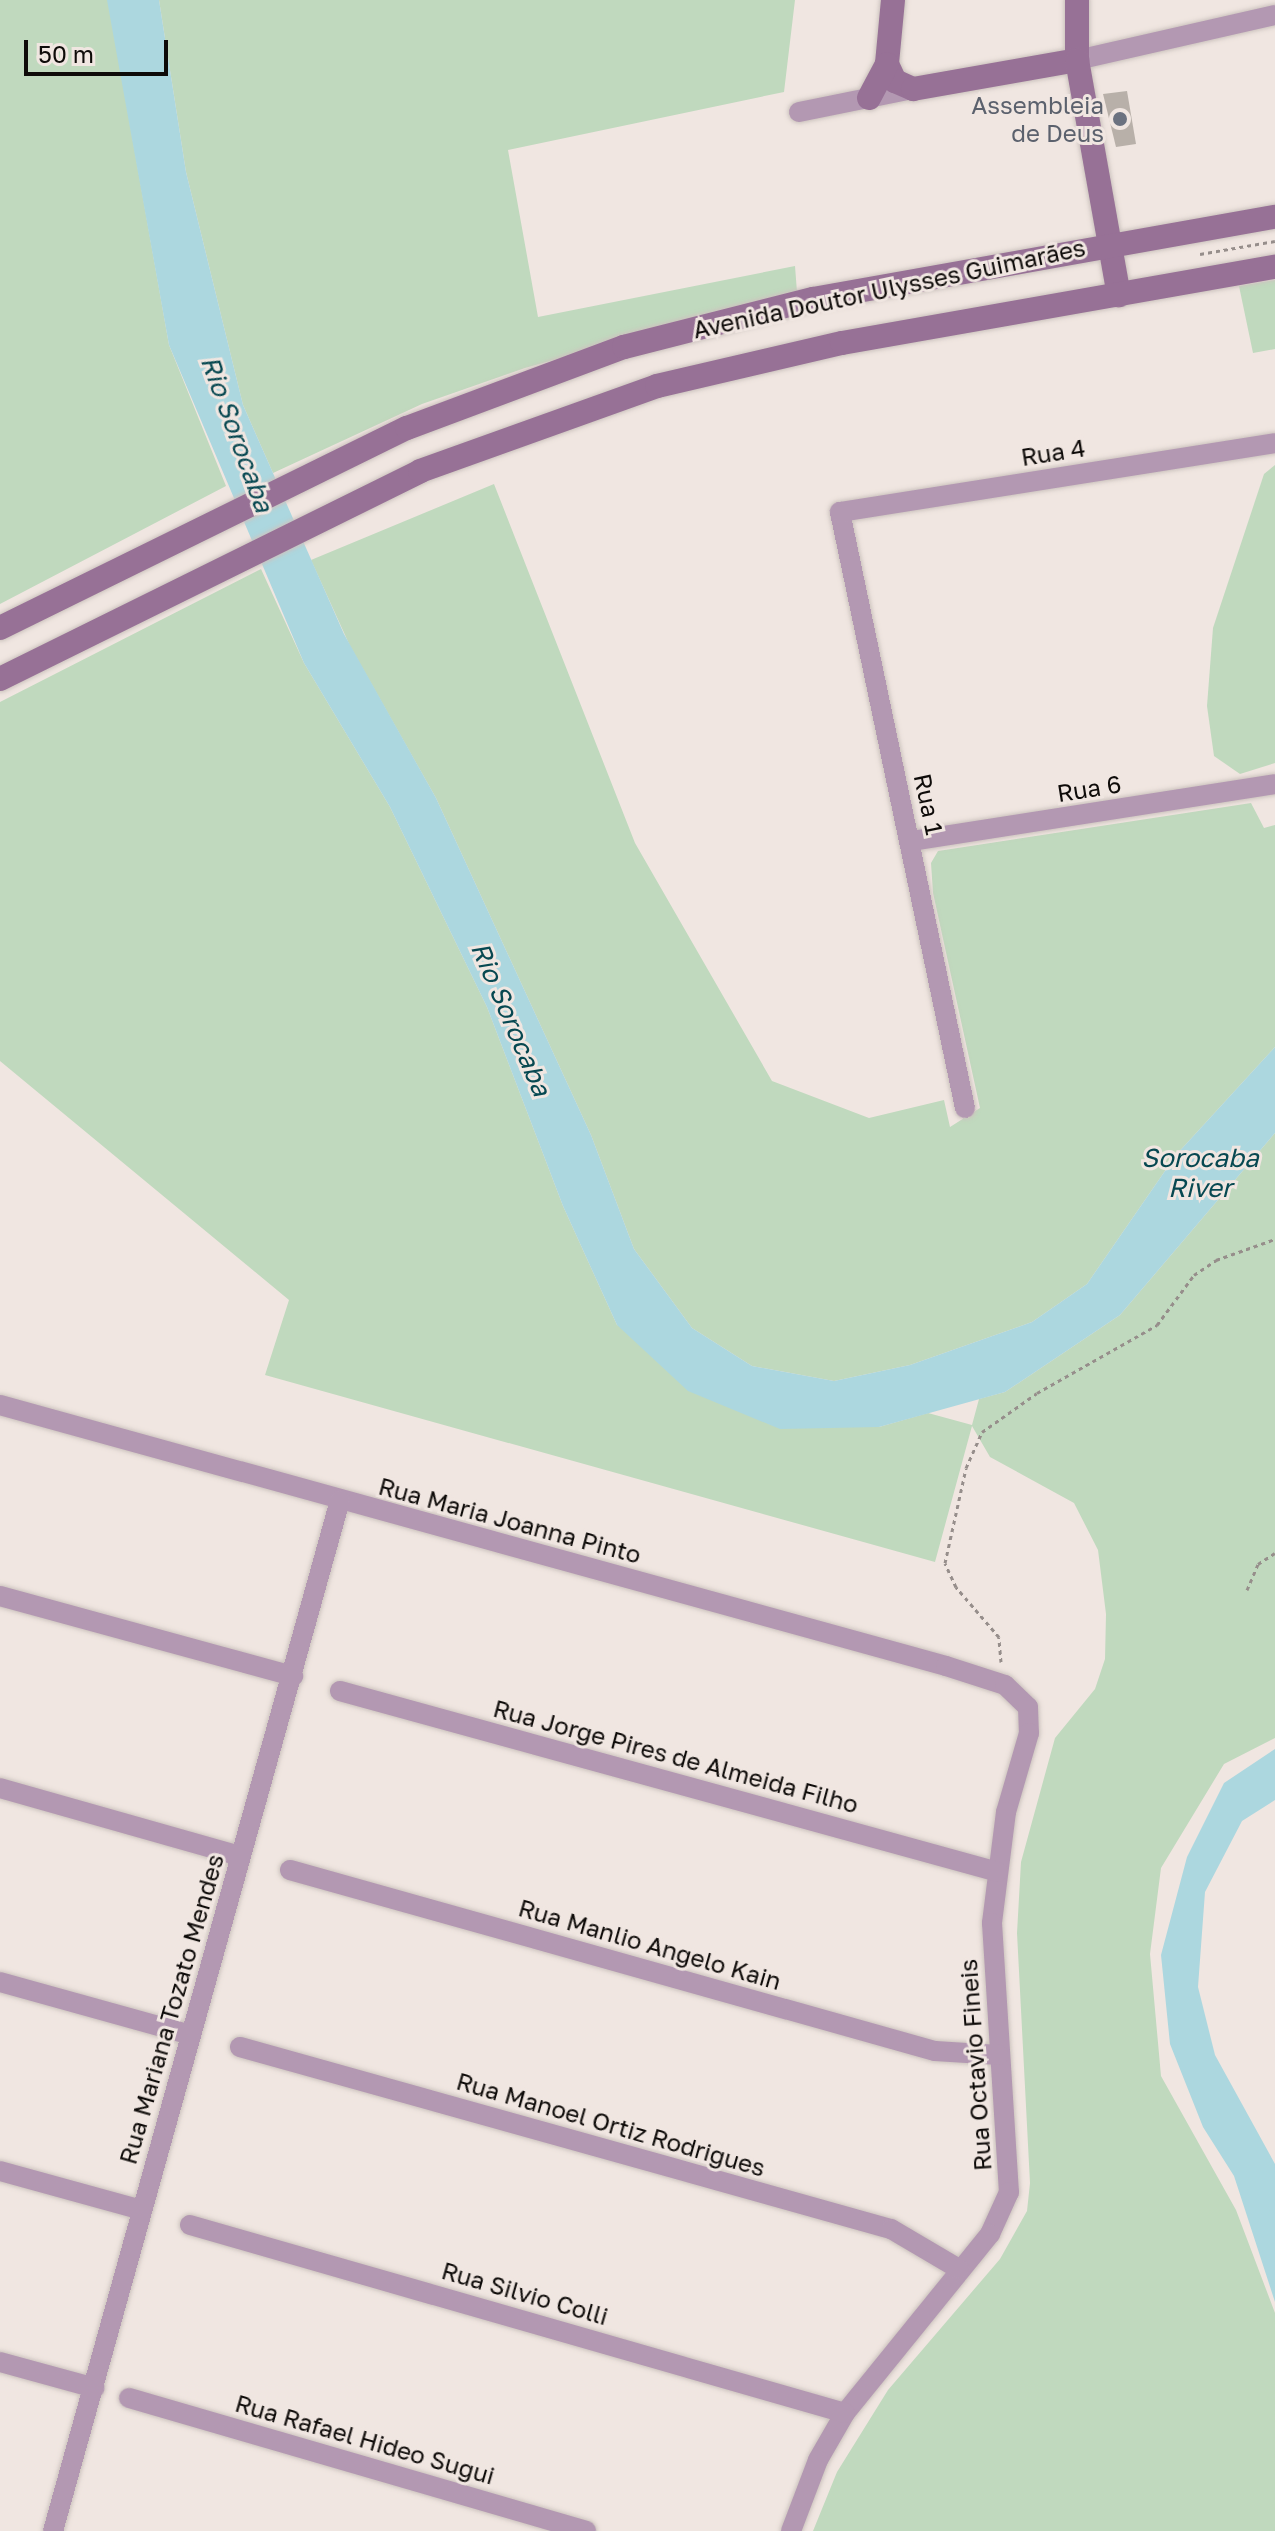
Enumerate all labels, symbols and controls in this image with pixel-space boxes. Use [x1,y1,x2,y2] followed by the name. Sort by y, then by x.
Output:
[28,24,172,74] scale bar
[38,39,94,68] text: 50 m
[971,91,1104,147] place label: Assembleia de Deus
[1111,110,1129,128] marker: Assembleia de Deus
[690,232,1088,344] street label: Avenida Doutor Ulysses Guimarães
[194,352,280,516] water label: Rio Sorocaba
[1019,433,1087,471] street label: Rua 4
[1055,769,1123,807] street label: Rua 6
[909,771,949,837] street label: Rua 1
[465,937,557,1101] water label: Rio Sorocaba
[1141,1142,1259,1204] water label: Sorocaba River
[376,1471,644,1569] street label: Rua Maria Joanna Pinto
[490,1693,862,1819] street label: Rua Jorge Pires de Almeida Filho
[113,1851,229,2167] street label: Rua Mariana Tozato Mendes
[515,1893,785,1995] street label: Rua Manlio Angelo Kain
[953,1958,997,2172] street label: Rua Octavio Fineis
[453,2066,769,2182] street label: Rua Manoel Ortiz Rodrigues
[439,2255,611,2331] street label: Rua Silvio Colli
[232,2388,498,2490] street label: Rua Rafael Hideo Sugui

